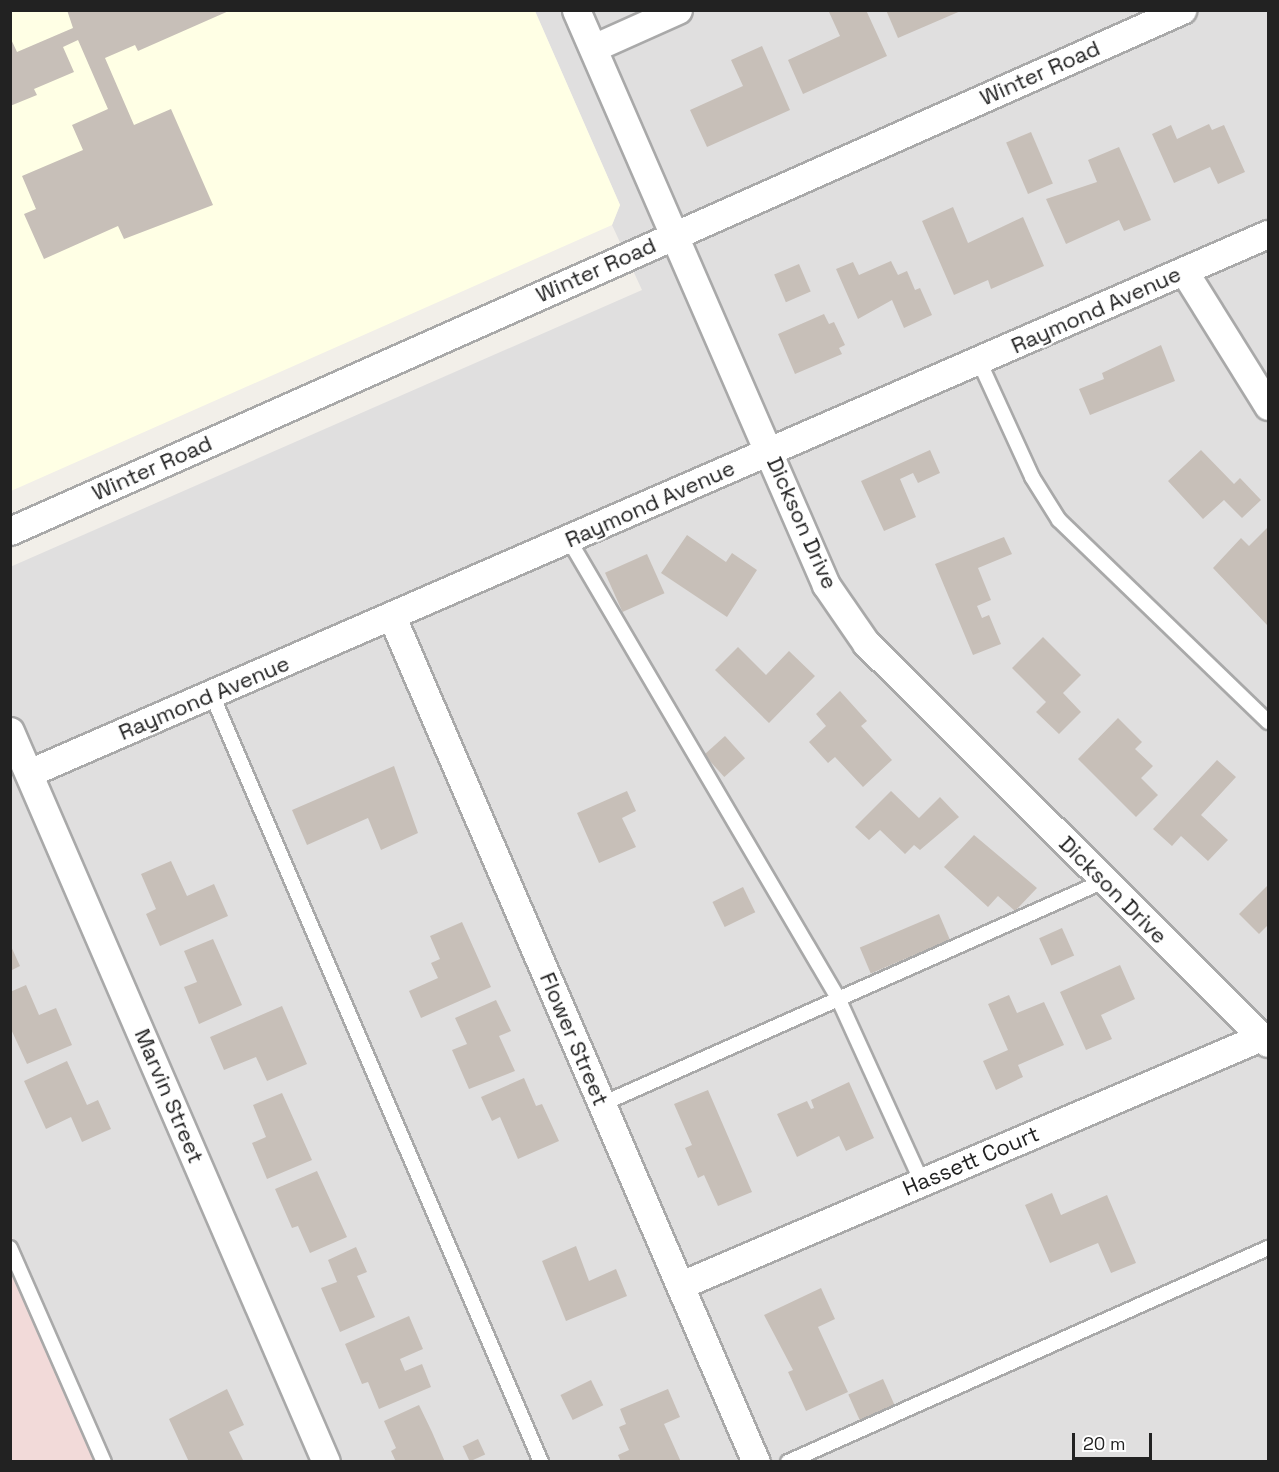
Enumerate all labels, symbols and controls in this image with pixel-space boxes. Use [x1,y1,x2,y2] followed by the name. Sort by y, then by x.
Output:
[976,35,1104,111] street label: Winter Road
[532,232,660,308] street label: Winter Road
[1007,261,1185,359] street label: Raymond Avenue
[88,430,216,506] street label: Winter Road
[761,453,843,593] street label: Dickson Drive
[561,455,739,553] street label: Raymond Avenue
[115,650,293,746] street label: Raymond Avenue
[1054,831,1172,949] street label: Dickson Drive
[534,968,614,1110] street label: Flower Street
[129,1025,209,1167] street label: Marvin Street
[899,1120,1043,1202] street label: Hassett Court
[1075,1421,1154,1459] scale bar
[1083,1432,1126,1455] text: 20 m

